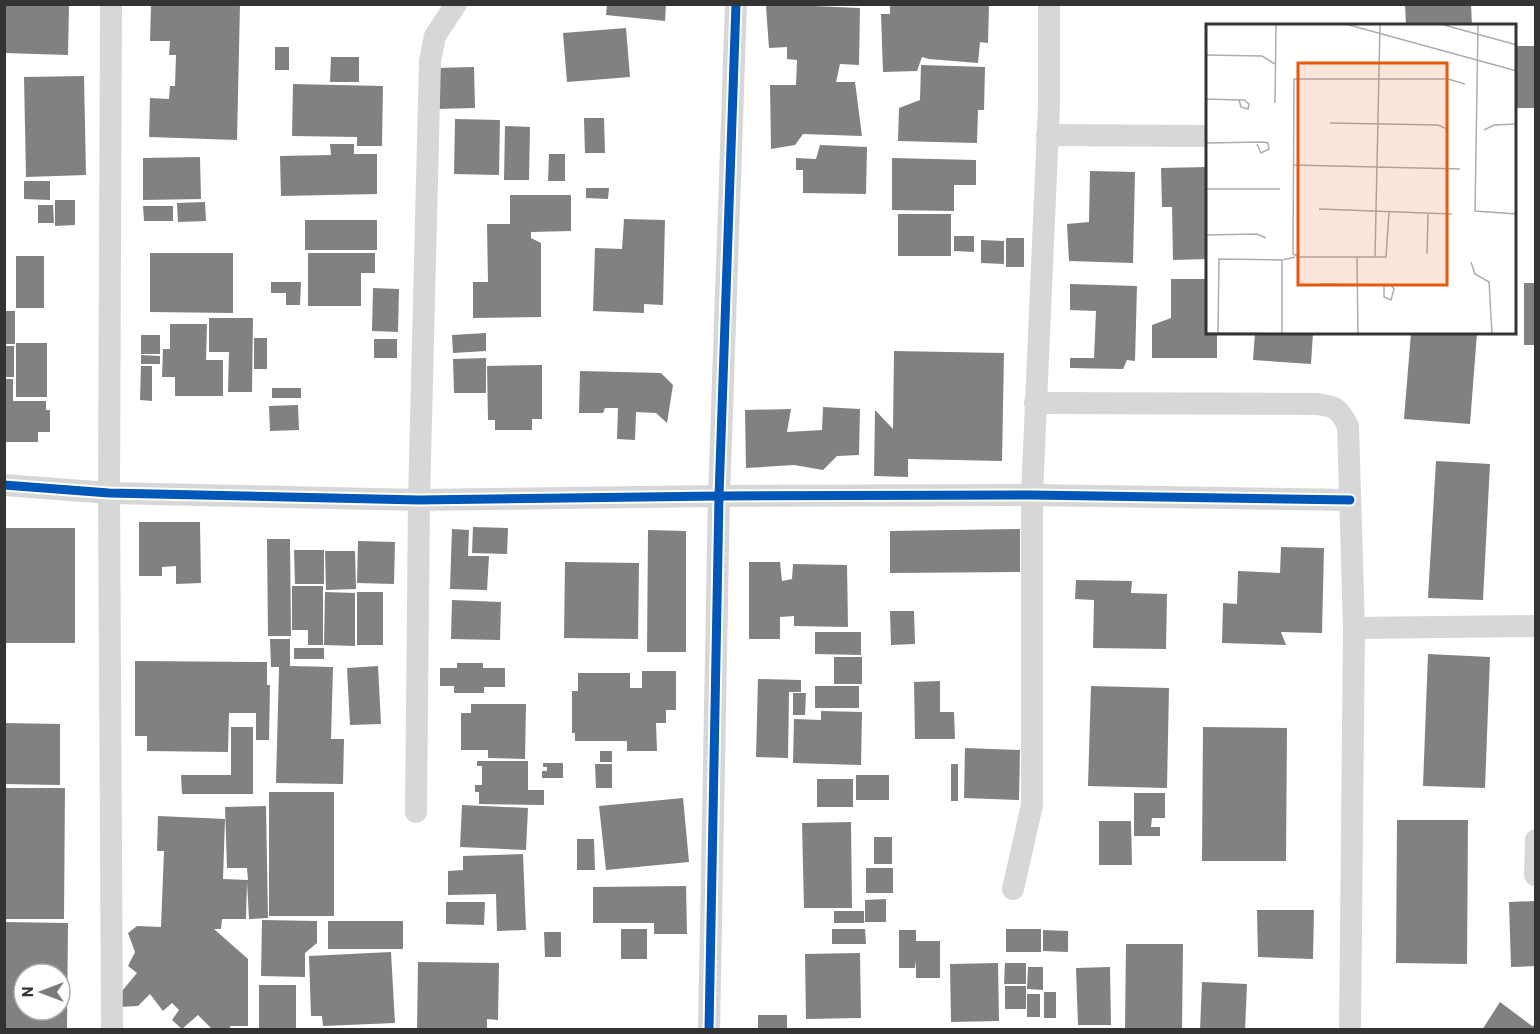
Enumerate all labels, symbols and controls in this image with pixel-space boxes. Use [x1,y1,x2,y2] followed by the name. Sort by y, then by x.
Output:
[1206,24,1516,334] inset map
[12,962,72,1022] north arrow
[17,987,36,997] text: N

